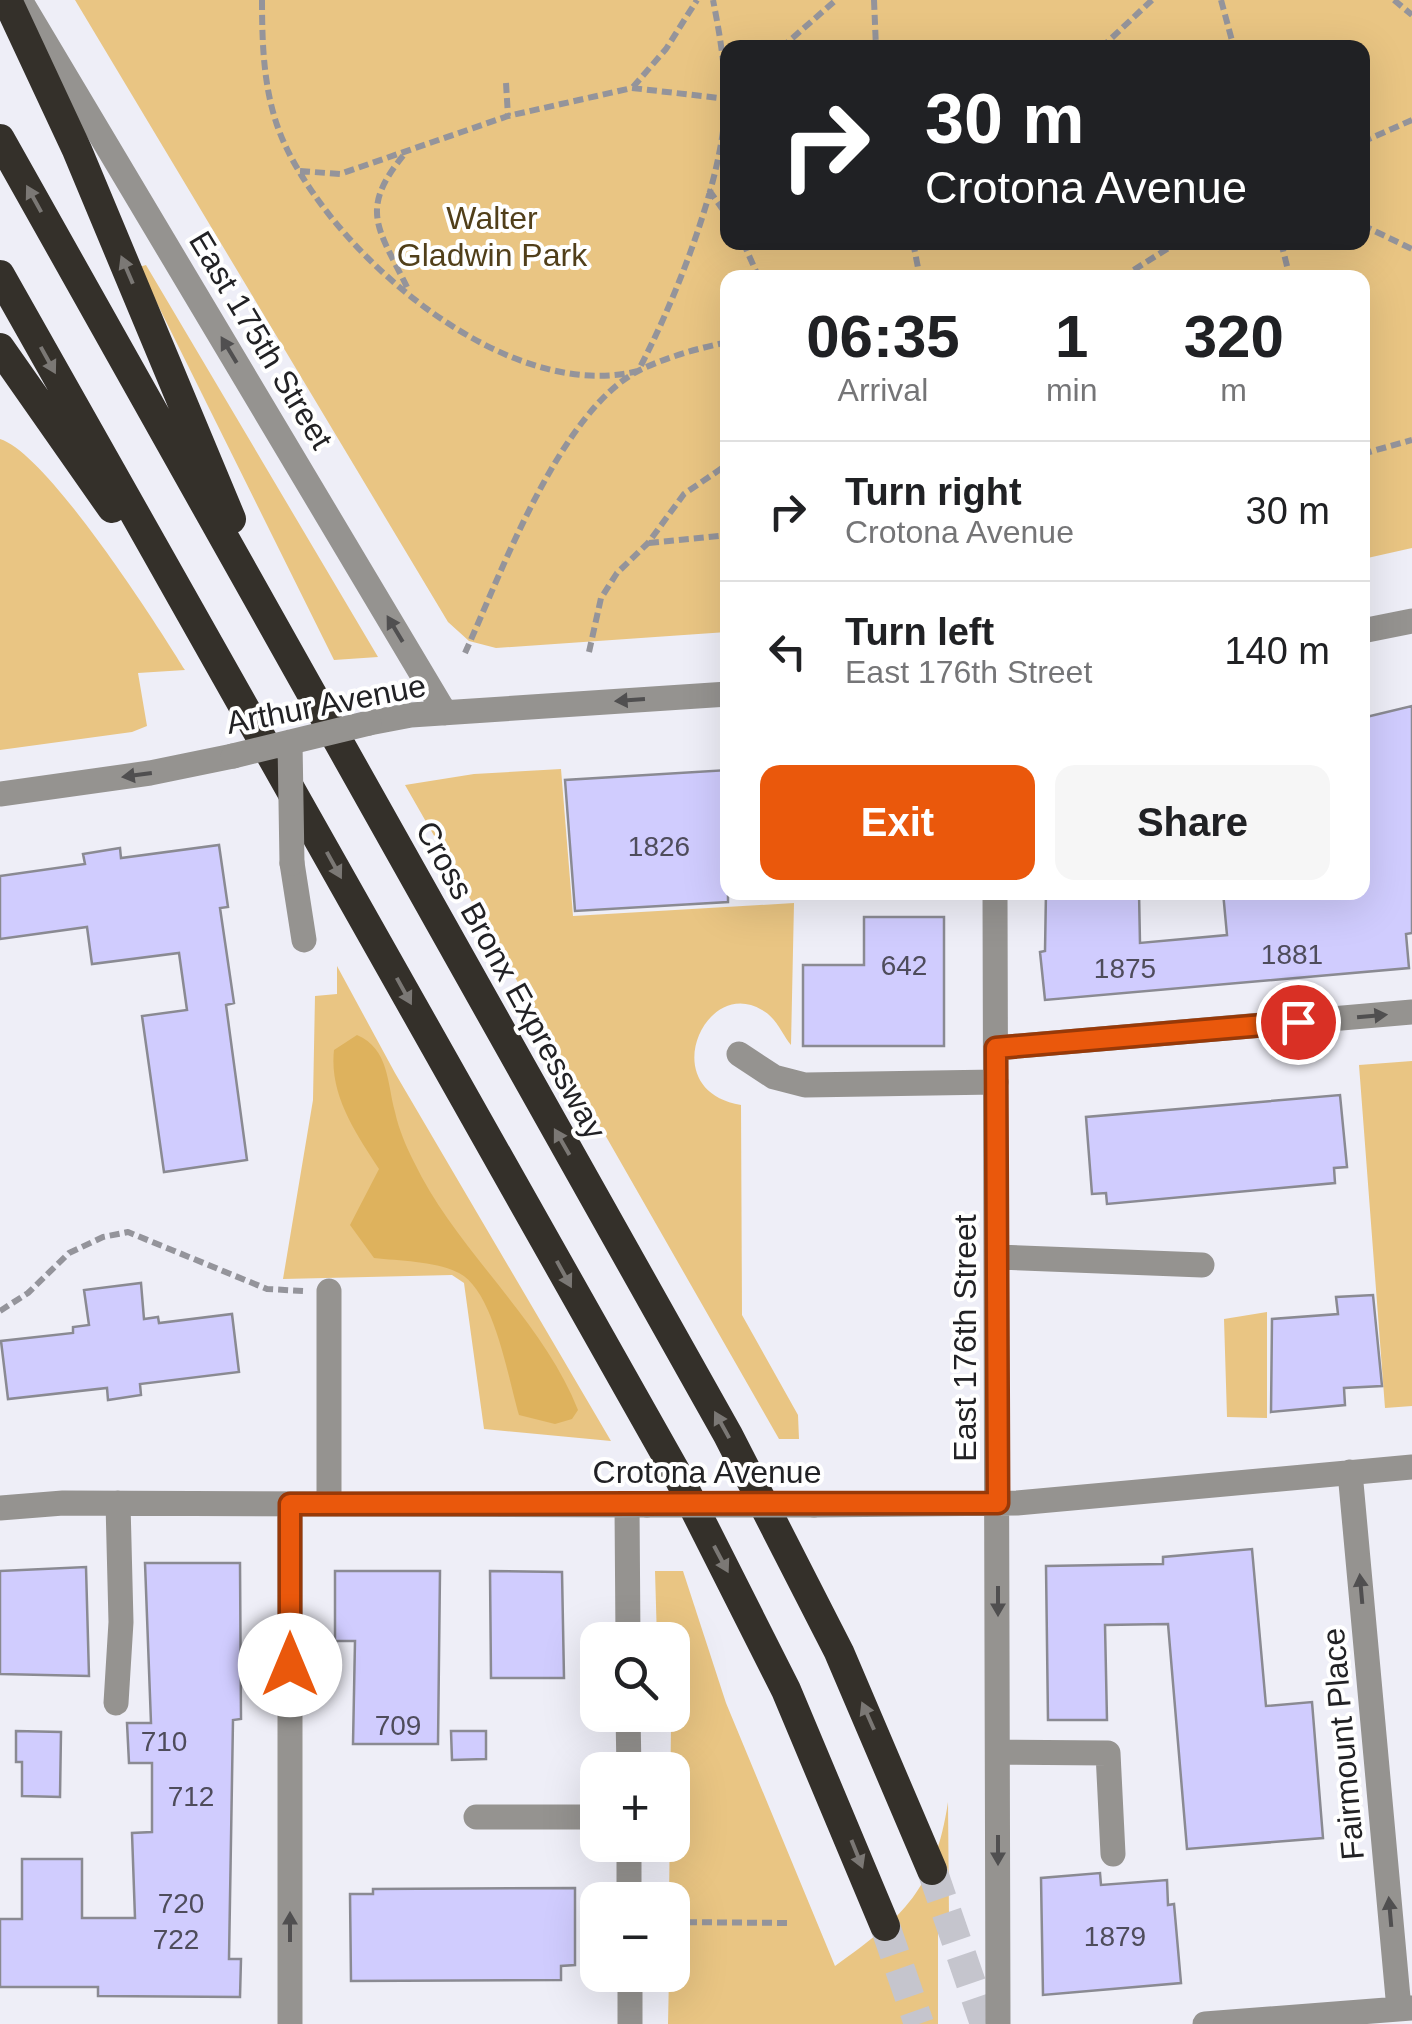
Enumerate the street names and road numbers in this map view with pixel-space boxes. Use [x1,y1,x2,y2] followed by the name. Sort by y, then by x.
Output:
[182,225,340,455] street label: East 175th Street
[223,667,429,741] street label: Arthur Avenue
[409,815,613,1145] street label: Cross Bronx Expressway
[947,1214,983,1462] street label: East 176th Street
[593,1454,821,1490] street label: Crotona Avenue
[1315,1626,1371,1862] street label: Fairmount Place

